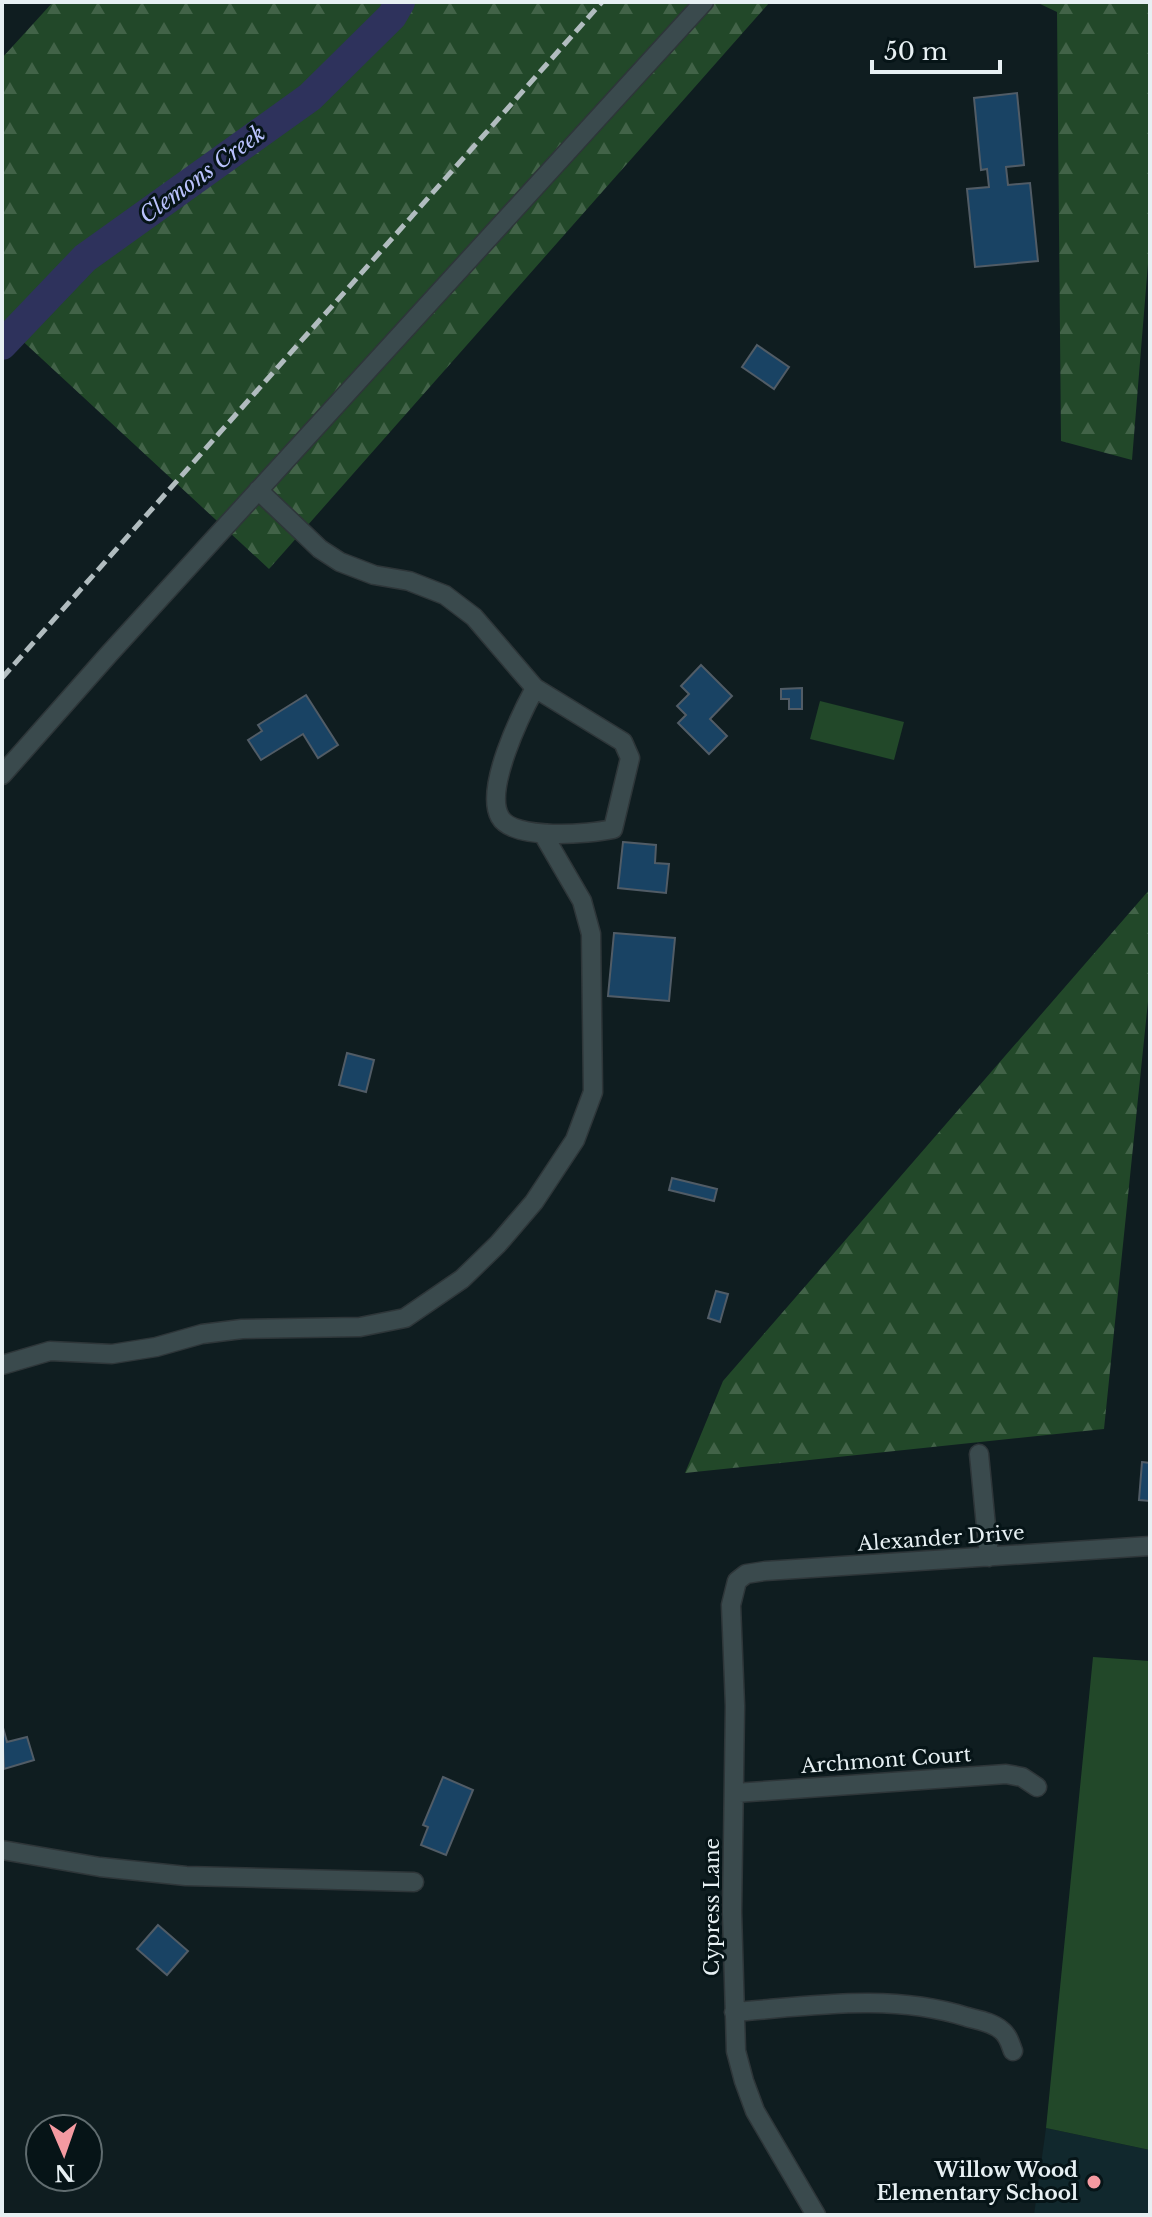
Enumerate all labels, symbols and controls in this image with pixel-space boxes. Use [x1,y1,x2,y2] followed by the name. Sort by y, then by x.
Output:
[872,24,1000,74] scale bar
[884,37,948,66] text: 50 m
[134,120,270,229] water label: Clemons Creek
[856,1520,1025,1556] street label: Alexander Drive
[799,1742,972,1778] street label: Archmont Court
[700,1838,724,1976] street label: Cypress Lane
[24,2113,104,2193] north arrow
[877,2158,1078,2205] place label: Willow Wood Elementary School
[54,2159,75,2186] text: N
[1085,2173,1103,2191] marker: Willow Wood Elementary School

